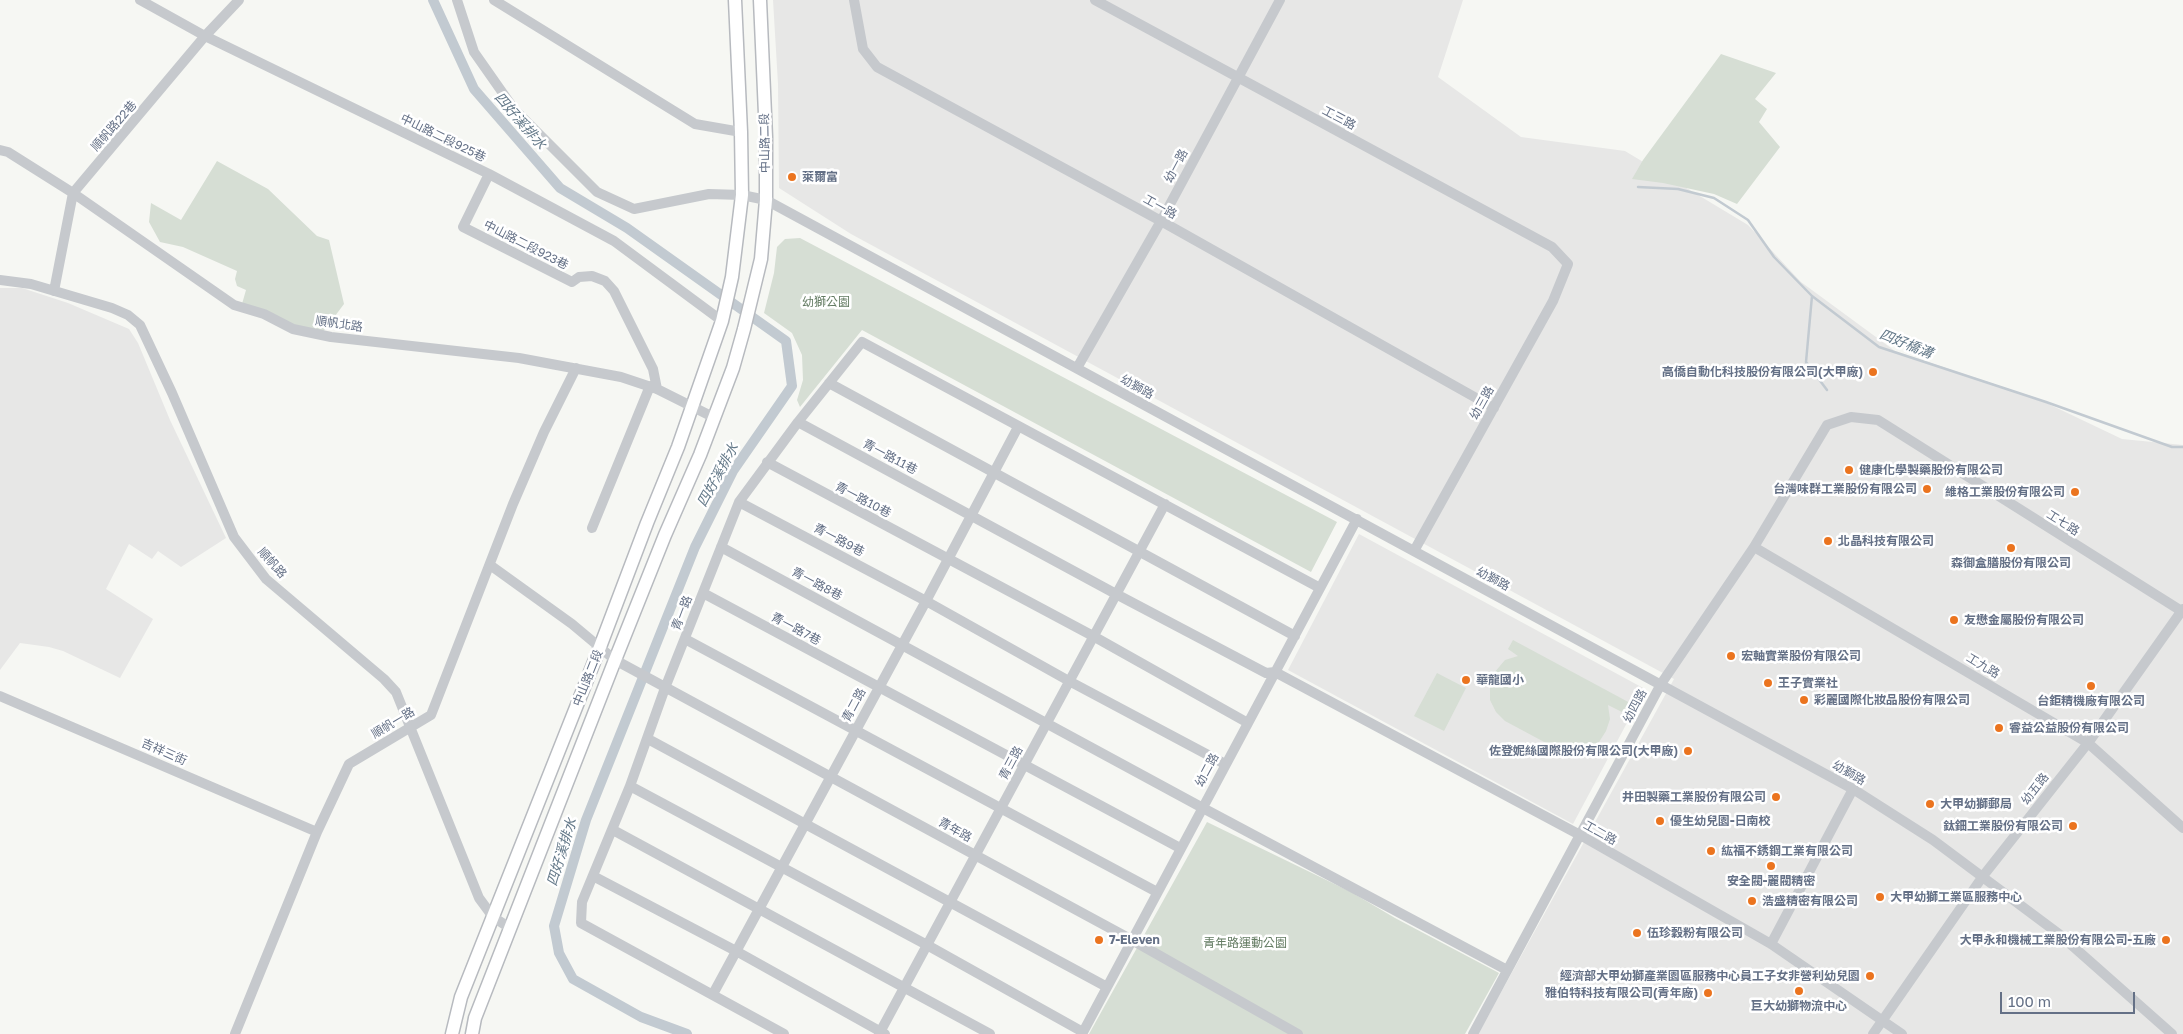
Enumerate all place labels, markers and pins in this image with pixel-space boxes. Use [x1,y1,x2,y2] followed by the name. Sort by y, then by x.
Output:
[802,170,838,184] place label: 萊爾富
[786,171,798,183] marker: 萊爾富
[1662,365,1863,379] place label: 高僑自動化科技股份有限公司(大甲廠)
[1867,366,1879,378] marker: 高僑自動化科技股份有限公司(大甲廠)
[1859,463,2003,477] place label: 健康化學製藥股份有限公司
[1843,464,1855,476] marker: 健康化學製藥股份有限公司
[1773,482,1917,496] place label: 台灣味群工業股份有限公司
[1921,483,1933,495] marker: 台灣味群工業股份有限公司
[1945,485,2065,499] place label: 維格工業股份有限公司
[2069,486,2081,498] marker: 維格工業股份有限公司
[1838,534,1934,548] place label: 北晶科技有限公司
[1822,535,1834,547] marker: 北晶科技有限公司
[2005,542,2017,554] marker: 森御盒膳股份有限公司
[1951,556,2071,570] place label: 森御盒膳股份有限公司
[1964,613,2084,627] place label: 友懋金屬股份有限公司
[1948,614,1960,626] marker: 友懋金屬股份有限公司
[1741,649,1861,663] place label: 宏軸實業股份有限公司
[1725,650,1737,662] marker: 宏軸實業股份有限公司
[1476,673,1524,687] place label: 華龍國小
[1460,674,1472,686] marker: 華龍國小
[1778,676,1838,690] place label: 王子實業社
[1762,677,1774,689] marker: 王子實業社
[2085,680,2097,692] marker: 台鉅精機廠有限公司
[1814,693,1970,707] place label: 彩麗國際化妝品股份有限公司
[1798,694,1810,706] marker: 彩麗國際化妝品股份有限公司
[2037,694,2145,708] place label: 台鉅精機廠有限公司
[2009,721,2129,735] place label: 睿益公益股份有限公司
[1993,722,2005,734] marker: 睿益公益股份有限公司
[1489,744,1678,758] place label: 佐登妮絲國際股份有限公司(大甲廠)
[1682,745,1694,757] marker: 佐登妮絲國際股份有限公司(大甲廠)
[1622,790,1766,804] place label: 井田製藥工業股份有限公司
[1770,791,1782,803] marker: 井田製藥工業股份有限公司
[1940,797,2012,811] place label: 大甲幼獅郵局
[1924,798,1936,810] marker: 大甲幼獅郵局
[1670,814,1771,828] place label: 優生幼兒園-日南校
[1654,815,1666,827] marker: 優生幼兒園-日南校
[1943,819,2063,833] place label: 鈦鈿工業股份有限公司
[2067,820,2079,832] marker: 鈦鈿工業股份有限公司
[1721,844,1853,858] place label: 紘福不銹鋼工業有限公司
[1705,845,1717,857] marker: 紘福不銹鋼工業有限公司
[1765,860,1777,872] marker: 安全閥-麗閥精密
[1727,874,1815,888] place label: 安全閥-麗閥精密
[1890,890,2022,904] place label: 大甲幼獅工業區服務中心
[1874,891,1886,903] marker: 大甲幼獅工業區服務中心
[1762,894,1858,908] place label: 浩盛精密有限公司
[1746,895,1758,907] marker: 浩盛精密有限公司
[1647,926,1743,940] place label: 伍珍穀粉有限公司
[1631,927,1643,939] marker: 伍珍穀粉有限公司
[1109,933,1160,947] place label: 7-Eleven
[1959,933,2156,947] place label: 大甲永和機械工業股份有限公司-五廠
[1093,934,1105,946] marker: 7-Eleven
[2160,934,2172,946] marker: 大甲永和機械工業股份有限公司-五廠
[1560,969,1860,983] place label: 經濟部大甲幼獅產業園區服務中心員工子女非營利幼兒園
[1864,970,1876,982] marker: 經濟部大甲幼獅產業園區服務中心員工子女非營利幼兒園
[1793,985,1805,997] marker: 巨大幼獅物流中心
[1545,986,1698,1000] place label: 雅伯特科技有限公司(青年廠)
[1702,987,1714,999] marker: 雅伯特科技有限公司(青年廠)
[1751,999,1847,1013] place label: 巨大幼獅物流中心

